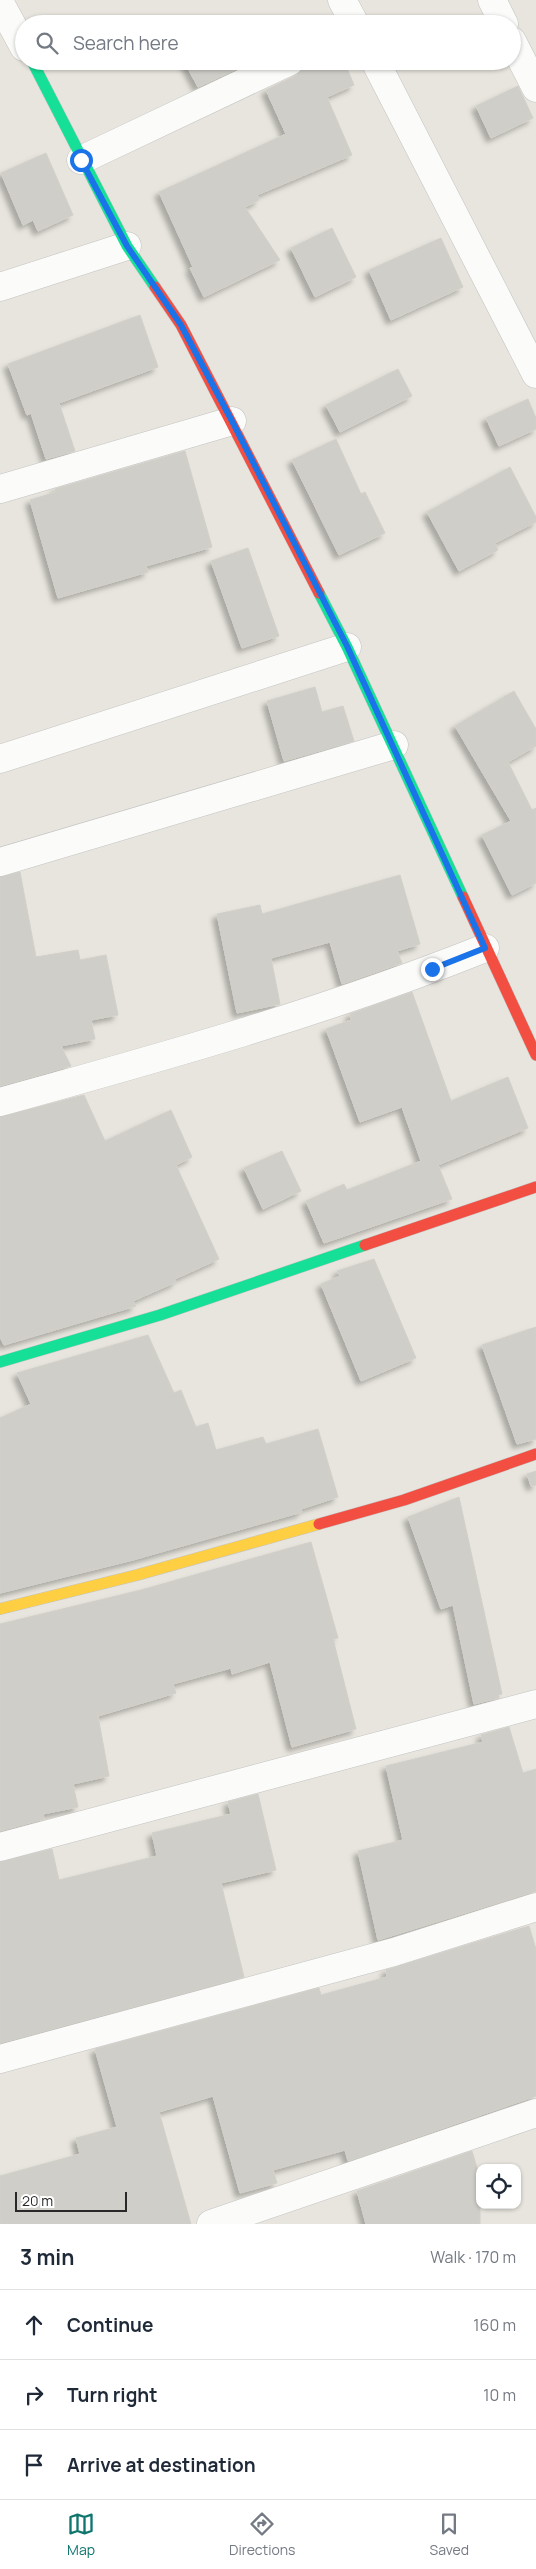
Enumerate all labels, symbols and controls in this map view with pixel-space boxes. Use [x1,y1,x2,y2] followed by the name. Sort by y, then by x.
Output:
[15,15,521,70] search box
[33,29,61,57] icon: search
[73,30,179,56] text: Search here
[70,149,93,172] route start
[421,958,444,981] route end
[476,2164,521,2209] map controls
[476,2164,521,2209] button: locate
[15,2189,128,2212] scale bar
[22,2191,53,2210] text: 20 m
[20,2243,74,2271] text: 3 min
[430,2246,516,2268] text: Walk · 170 m
[20,2311,48,2339] icon: ahead
[67,2312,153,2338] text: Continue
[473,2314,516,2336] text: 160 m
[20,2381,48,2409] icon: right
[67,2382,157,2408] text: Turn right
[483,2384,516,2406] text: 10 m
[20,2451,48,2479] icon: arrive
[67,2452,256,2478] text: Arrive at destination
[67,2510,95,2559] tab: Map
[229,2510,295,2559] tab: Directions
[430,2510,469,2559] tab: Saved

